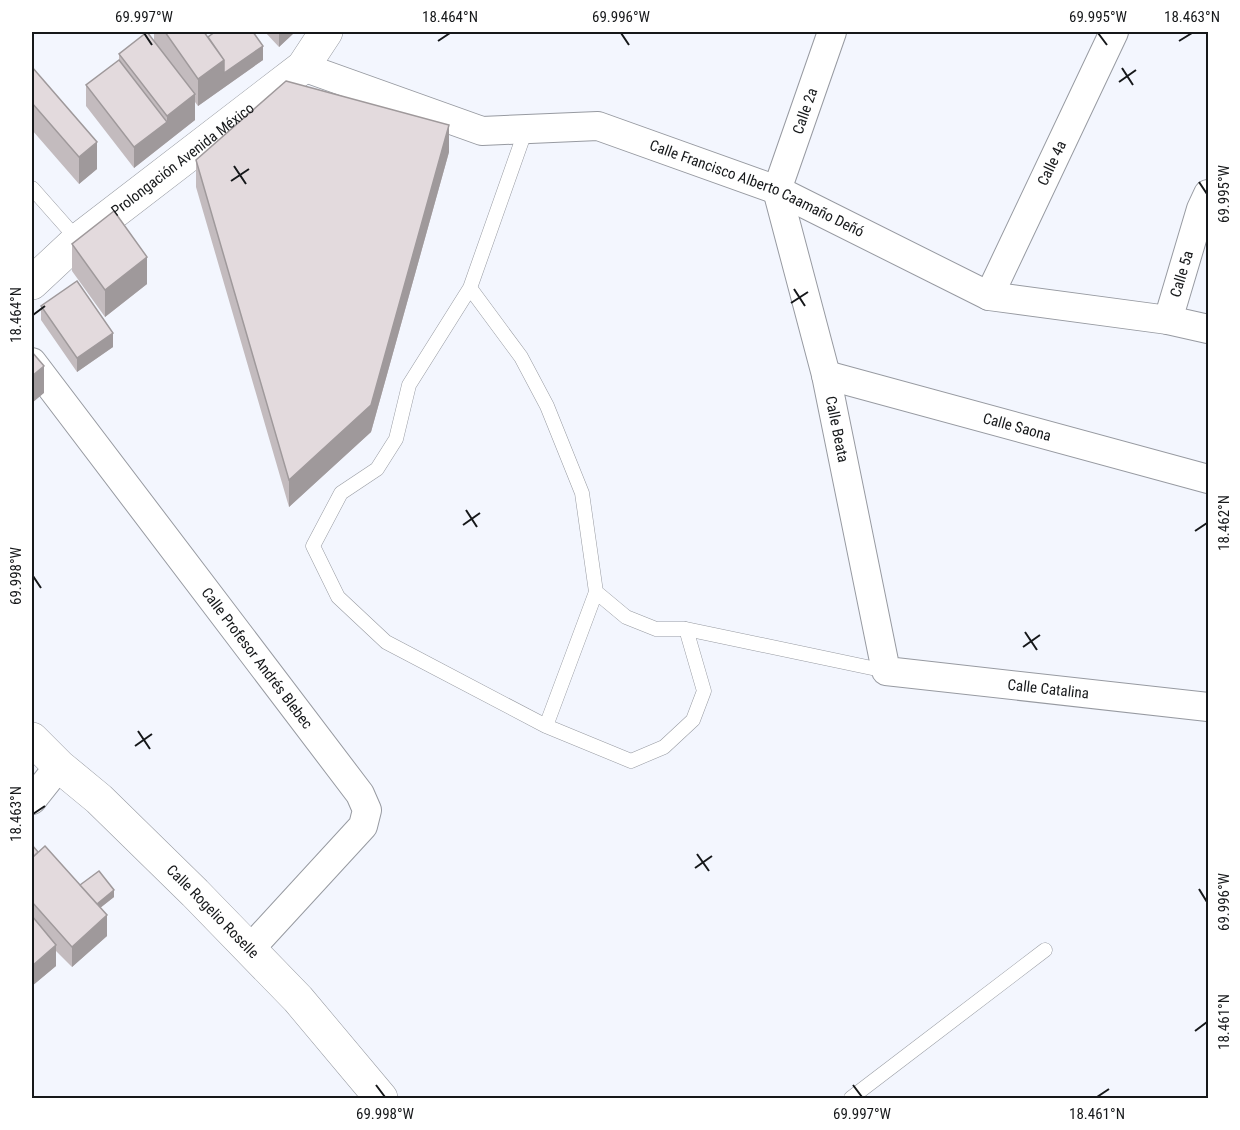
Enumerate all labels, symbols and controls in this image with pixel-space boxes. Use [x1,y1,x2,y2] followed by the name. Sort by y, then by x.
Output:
[115,8,174,26] text: 69.997°W
[422,8,478,26] text: 18.464°N
[592,8,651,26] text: 69.996°W
[1069,8,1128,26] text: 69.995°W
[1164,8,1220,26] text: 18.463°N
[789,86,821,136] street label: Calle 2a
[108,99,258,220] street label: Prolongación Avenida México
[647,136,867,241] street label: Calle Francisco Alberto Caamaño Deñó
[1034,138,1070,189] street label: Calle 4a
[1215,164,1233,223] text: 69.995°W
[1166,249,1197,299] street label: Calle 5a
[7,287,25,343] text: 18.464°N
[821,395,852,464] street label: Calle Beata
[981,409,1053,445] street label: Calle Saona
[1215,495,1233,551] text: 18.462°N
[7,546,25,605] text: 69.998°W
[198,584,316,733] street label: Calle Profesor Andrés Blebec
[1007,676,1090,703] street label: Calle Catalina
[7,786,25,842] text: 18.463°N
[163,861,263,962] street label: Calle Rogelio Roselle
[1215,872,1233,931] text: 69.996°W
[1215,994,1233,1050] text: 18.461°N
[356,1105,415,1123] text: 69.998°W
[833,1105,892,1123] text: 69.997°W
[1069,1105,1125,1123] text: 18.461°N

